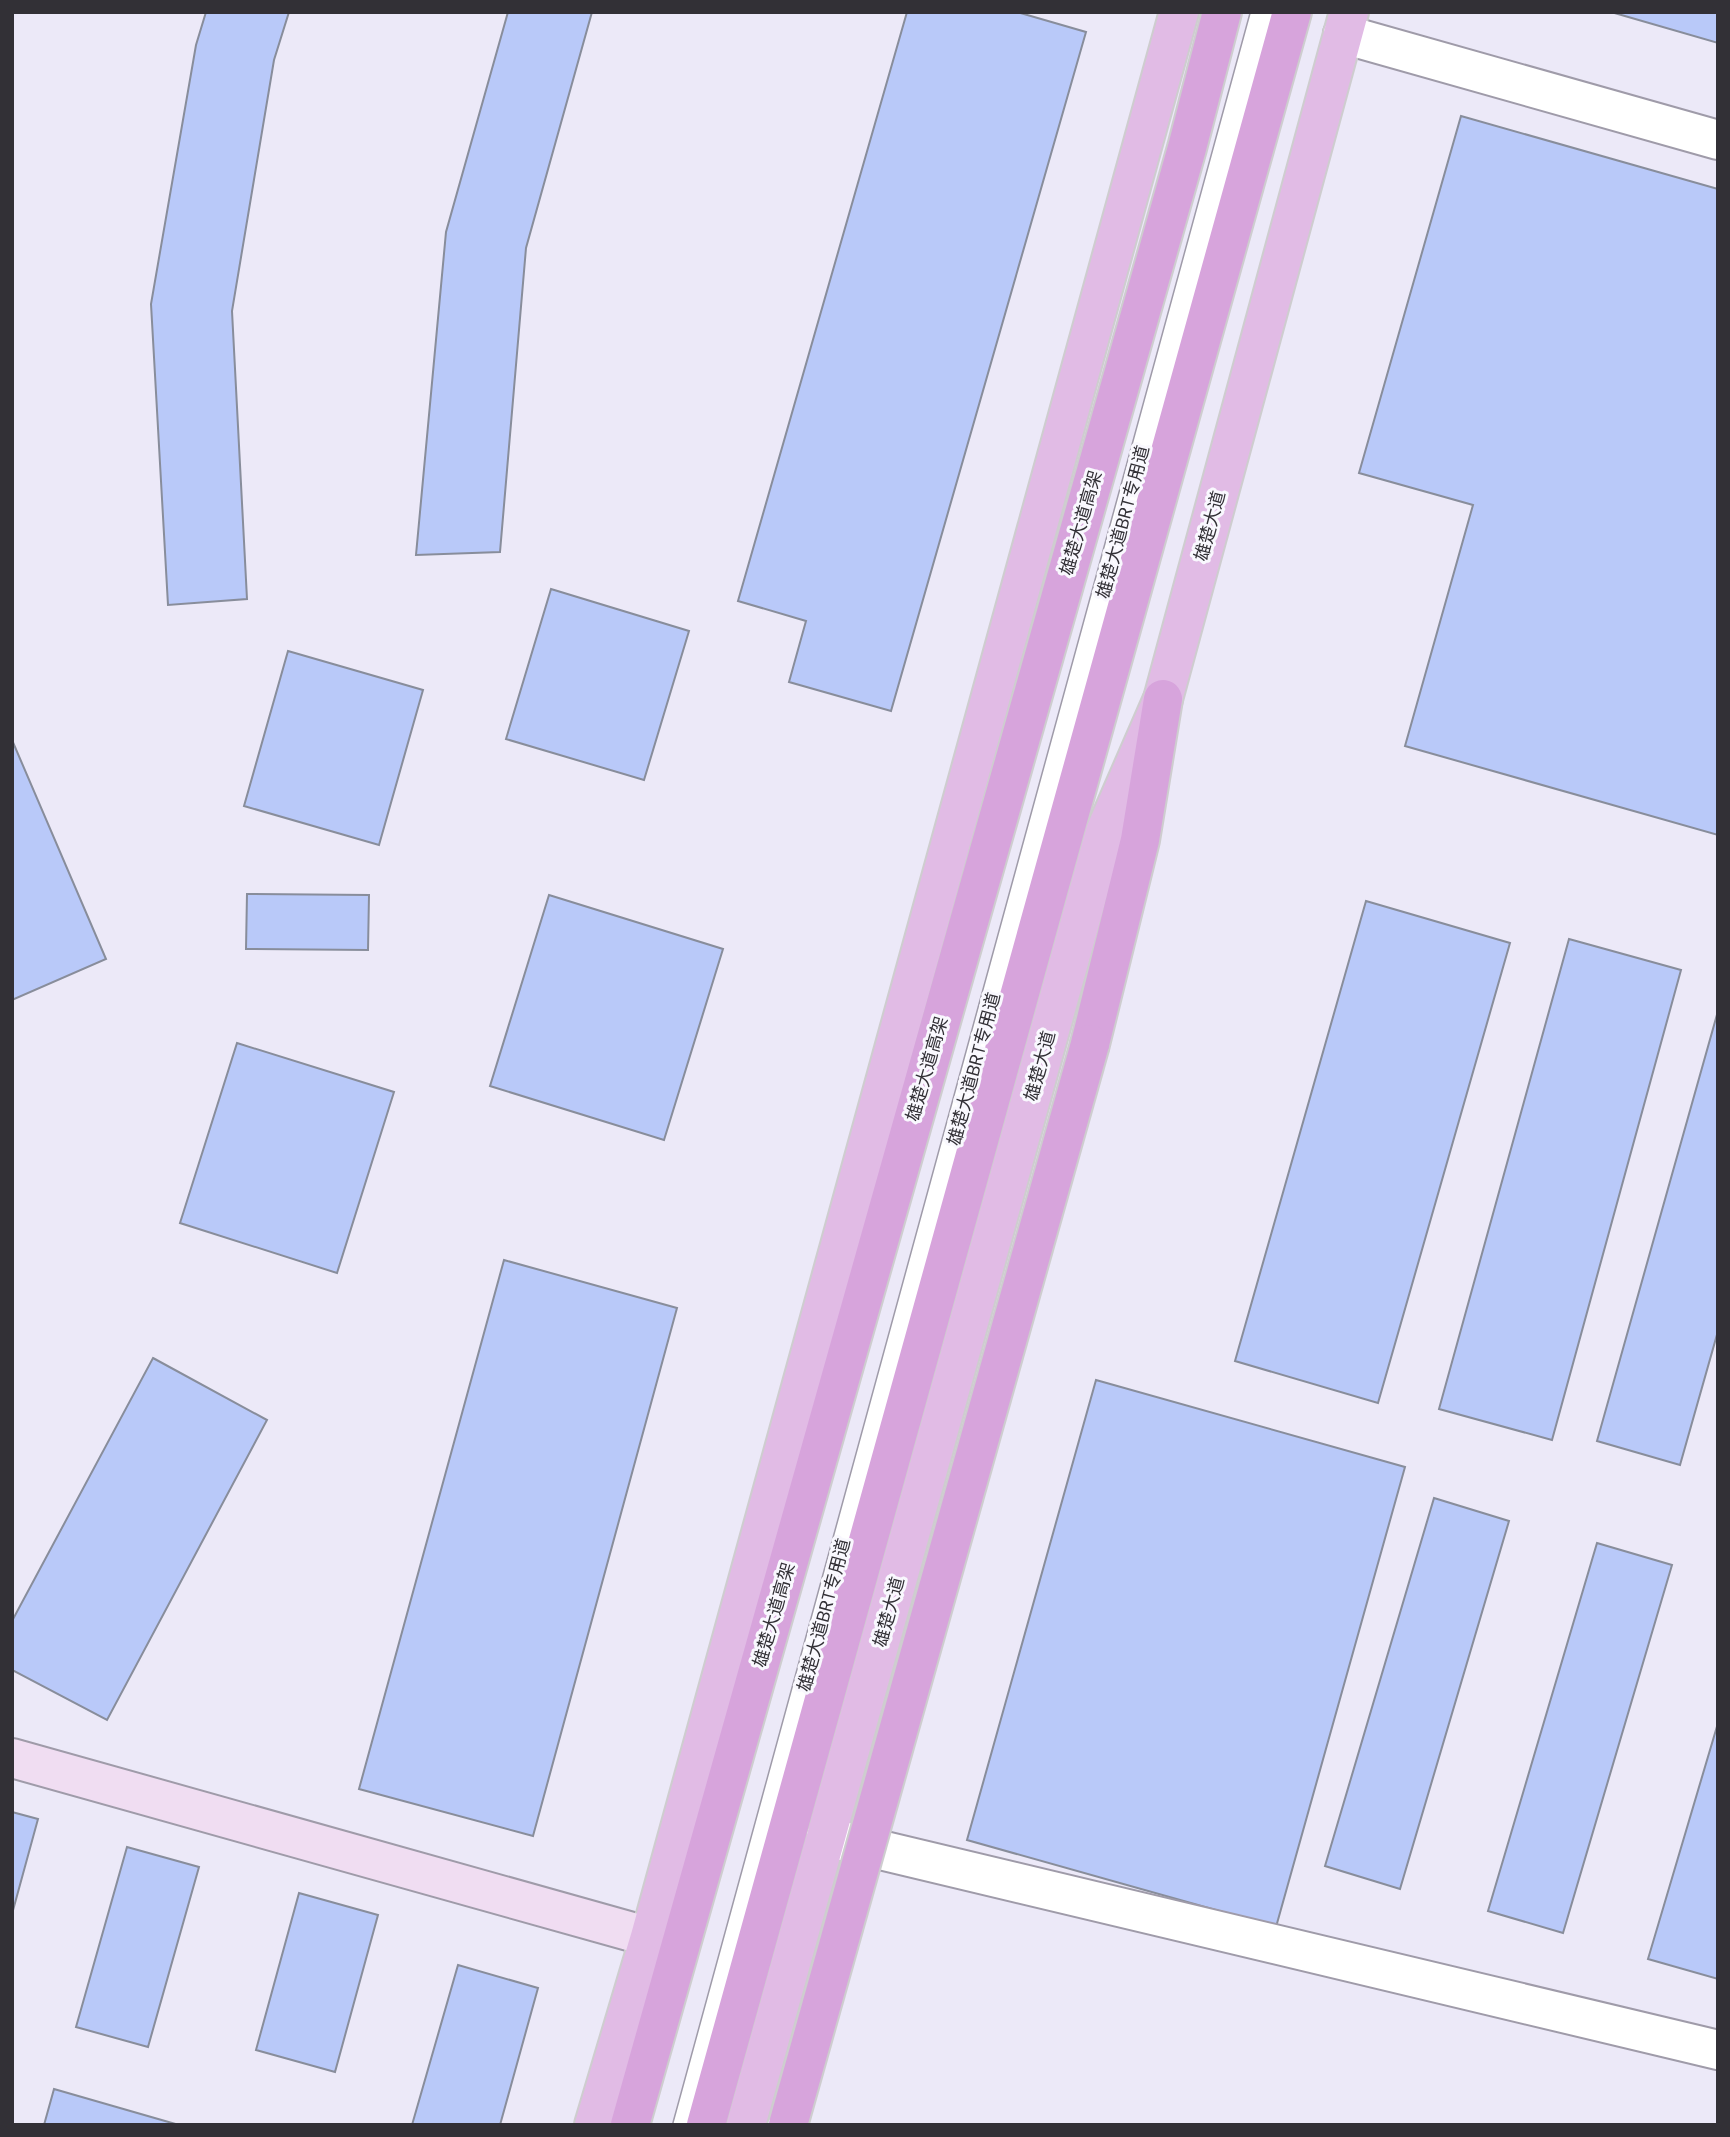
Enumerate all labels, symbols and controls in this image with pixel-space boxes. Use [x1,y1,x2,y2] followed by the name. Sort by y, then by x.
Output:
[1091,443,1155,601] street label: 雄楚大道BRT专用道
[1055,468,1107,578] street label: 雄楚大道高架
[1189,488,1231,564] street label: 雄楚大道
[942,990,1006,1148] street label: 雄楚大道BRT专用道
[901,1014,953,1124] street label: 雄楚大道高架
[1019,1028,1061,1104] street label: 雄楚大道
[792,1536,856,1694] street label: 雄楚大道BRT专用道
[748,1560,800,1670] street label: 雄楚大道高架
[868,1574,910,1650] street label: 雄楚大道

